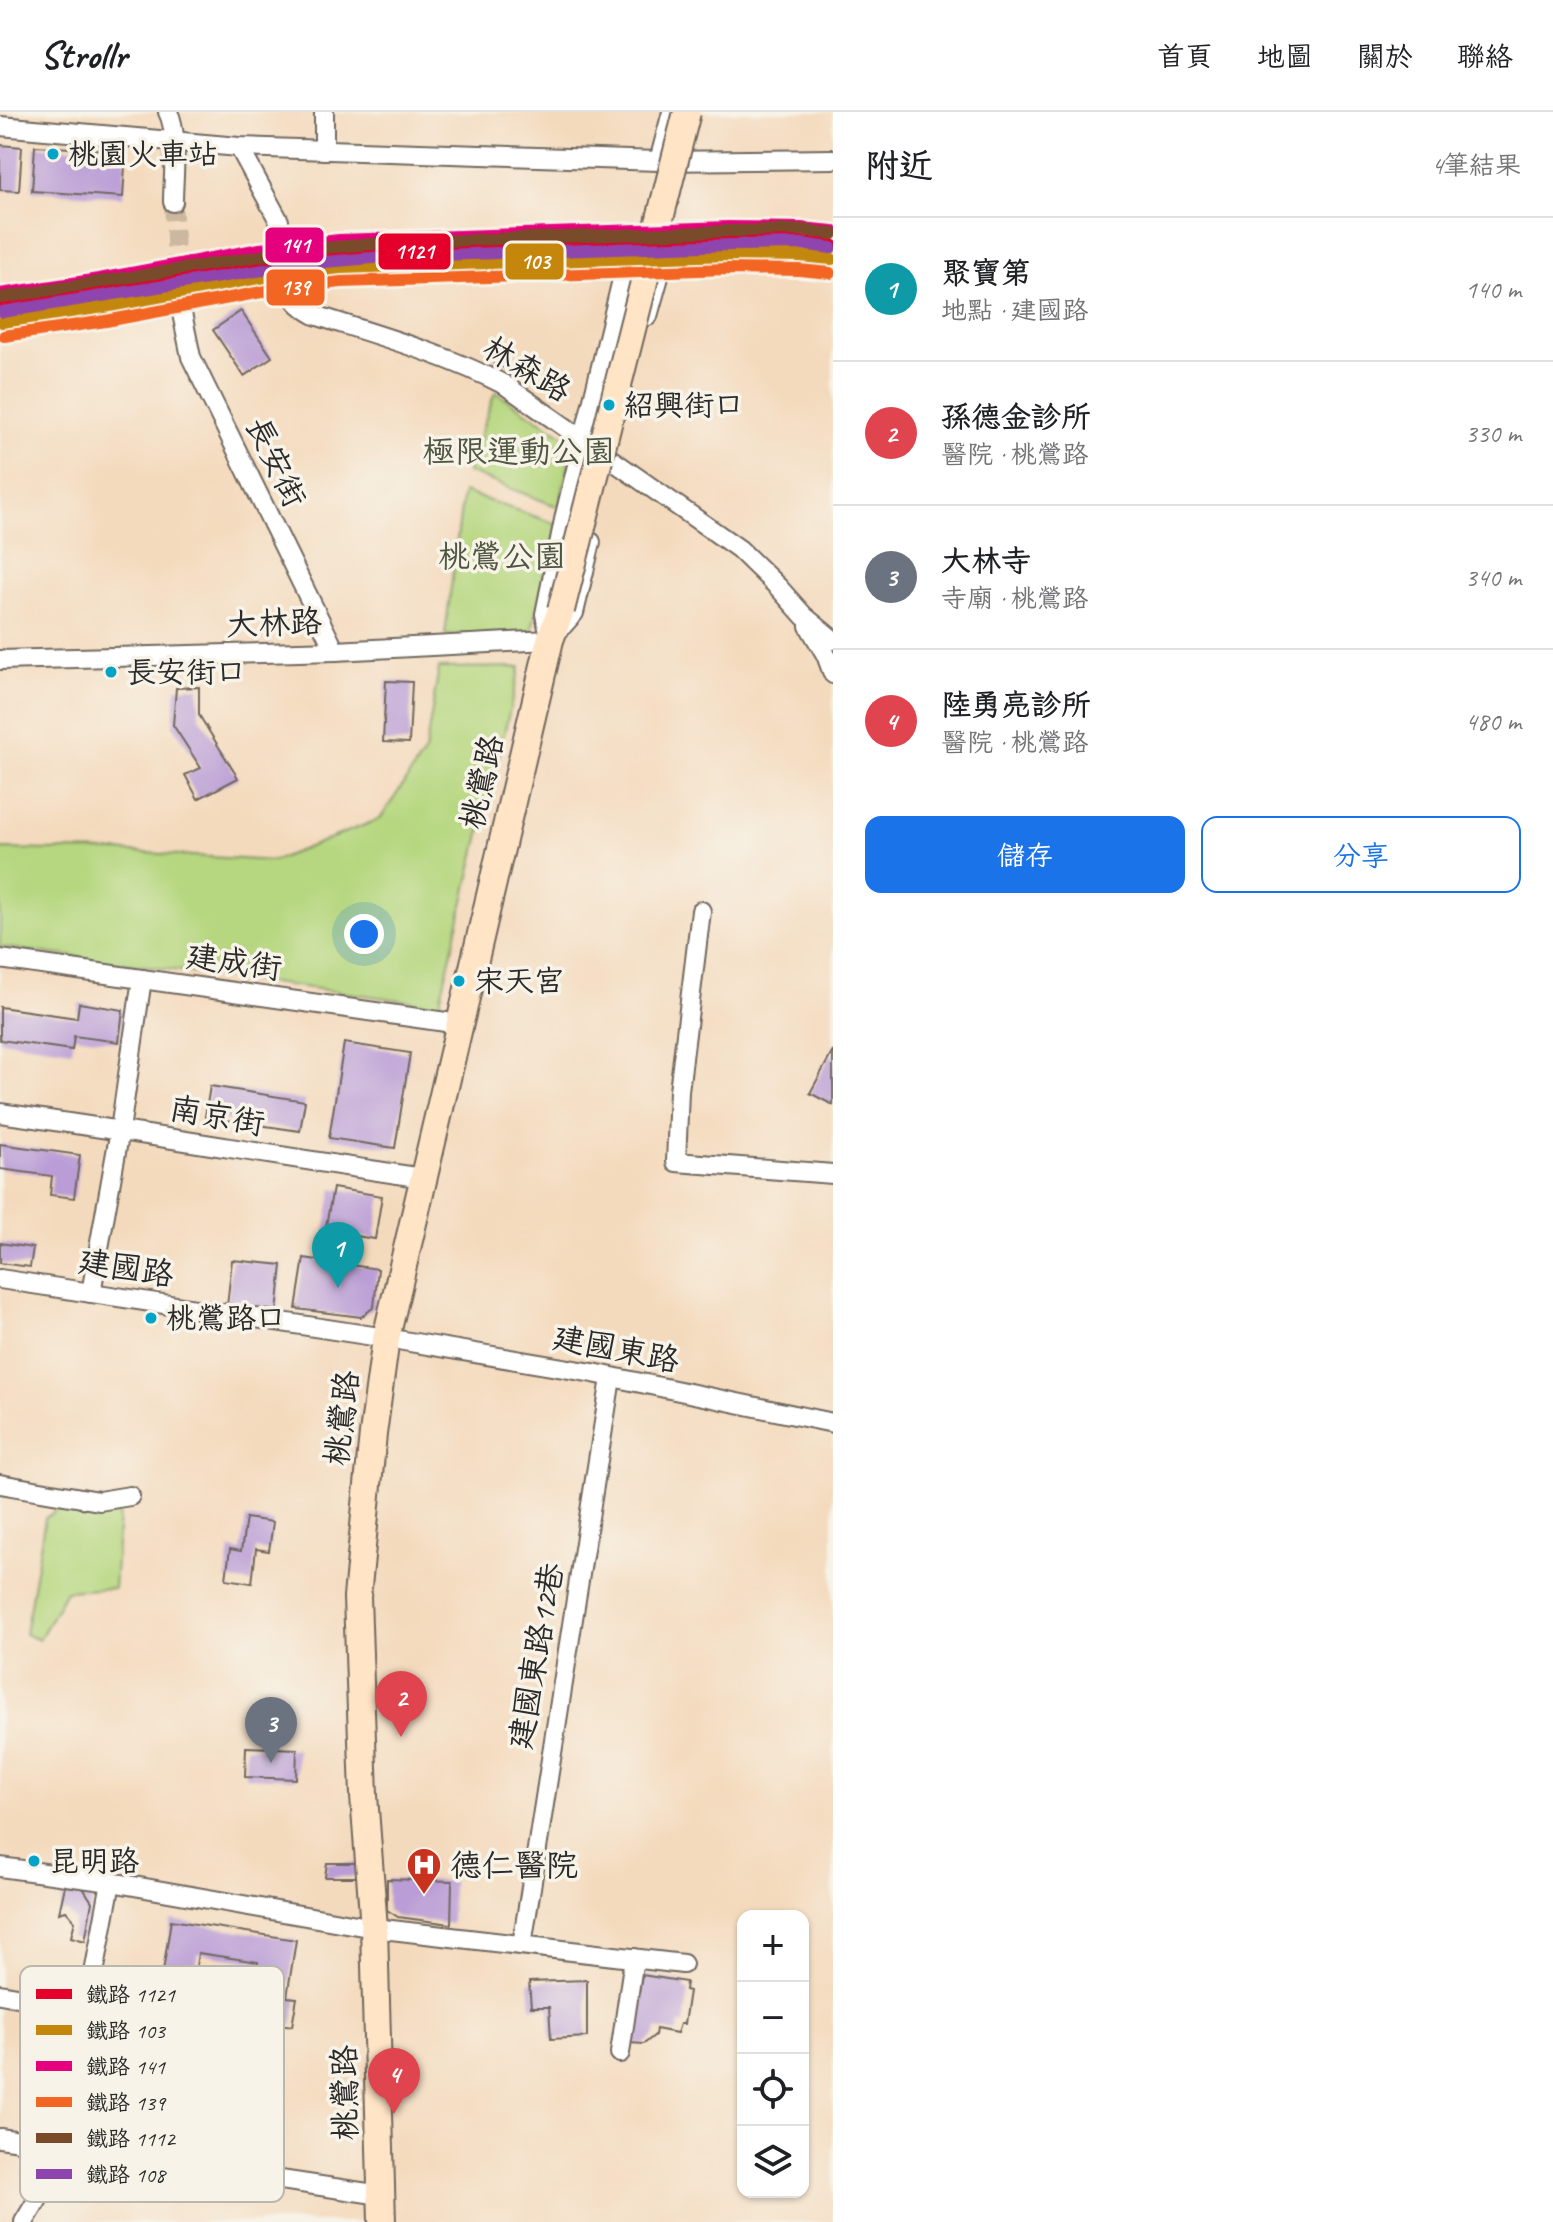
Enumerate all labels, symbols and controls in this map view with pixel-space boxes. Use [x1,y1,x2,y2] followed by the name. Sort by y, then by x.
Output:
[40,32,127,79] text: Strollr
[1157,39,1213,74] text: 首頁
[1257,39,1313,74] text: 地圖
[1357,39,1413,74] text: 關於
[1457,39,1513,74] text: 聯絡
[68,135,218,173] place label: 桃園火車站
[865,144,933,187] text: 附近
[45,146,61,162] marker: 桃園火車站
[1431,149,1521,182] text: 4筆結果
[264,226,325,264] line badge: 141
[280,232,312,260] text: 141
[377,232,452,271] line badge: 1121
[394,238,436,266] text: 1121
[504,242,565,281] line badge: 103
[520,248,552,276] text: 103
[941,254,1031,292] text: 聚寶第
[265,268,326,307] line badge: 139
[885,273,897,306] text: 1
[1465,273,1521,306] text: 140 m
[280,274,312,302] text: 139
[941,294,1088,327] text: 地點 · 建國路
[475,327,579,411] street label: 林森路
[624,386,744,424] place label: 紹興街口
[601,397,617,413] marker: 紹興街口
[941,398,1091,436] text: 孫德金診所
[237,410,315,514] street label: 長安街
[885,417,897,450] text: 2
[1465,417,1521,450] text: 330 m
[423,431,615,472] park label: 極限運動公園
[941,438,1088,471] text: 醫院 · 桃鶯路
[438,536,566,577] park label: 桃鶯公園
[941,542,1031,580] text: 大林寺
[885,561,897,594] text: 3
[1465,561,1521,594] text: 340 m
[941,582,1088,615] text: 寺廟 · 桃鶯路
[225,601,323,645] street label: 大林路
[126,653,246,691] place label: 長安街口
[103,664,119,680] marker: 長安街口
[941,686,1091,724] text: 陸勇亮診所
[885,705,897,738] text: 4
[1465,705,1521,738] text: 480 m
[941,726,1088,759] text: 醫院 · 桃鶯路
[451,731,513,833] street label: 桃鶯路
[865,816,1185,893] button: 儲存
[1201,816,1521,893] button: 分享
[344,914,384,954] your location
[184,935,284,989] street label: 建成街
[474,962,564,1000] place label: 宋天宮
[451,973,467,989] marker: 宋天宮
[166,1087,268,1145] street label: 南京街
[312,1222,364,1288] pin: 1
[75,1240,177,1296] street label: 建國路
[166,1299,286,1337] place label: 桃鶯路口
[143,1310,159,1326] marker: 桃鶯路口
[549,1317,683,1381] street label: 建國東路
[316,1368,368,1468] street label: 桃鶯路
[499,1559,573,1753] street label: 建國東路12巷
[375,1671,427,1737] pin: 2
[245,1697,297,1763] pin: 3
[49,1842,139,1880] place label: 昆明路
[450,1845,578,1886] place label: 德仁醫院
[405,1846,443,1896] hospital icon: 德仁醫院
[26,1853,42,1869] marker: 昆明路
[737,1910,809,2198] map controls
[737,1910,809,1982] button: +
[20,1966,284,2202] legend
[86,1981,176,2009] text: 鐵路 1121
[737,1982,809,2054] button: −
[86,2017,167,2045] text: 鐵路 103
[324,2045,366,2141] street label: 桃鶯路
[368,2048,420,2114] pin: 4
[86,2053,166,2081] text: 鐵路 141
[737,2054,809,2126] button: locate
[86,2089,167,2117] text: 鐵路 139
[86,2125,177,2153] text: 鐵路 1112
[737,2126,809,2198] button: layers
[86,2161,167,2189] text: 鐵路 108

